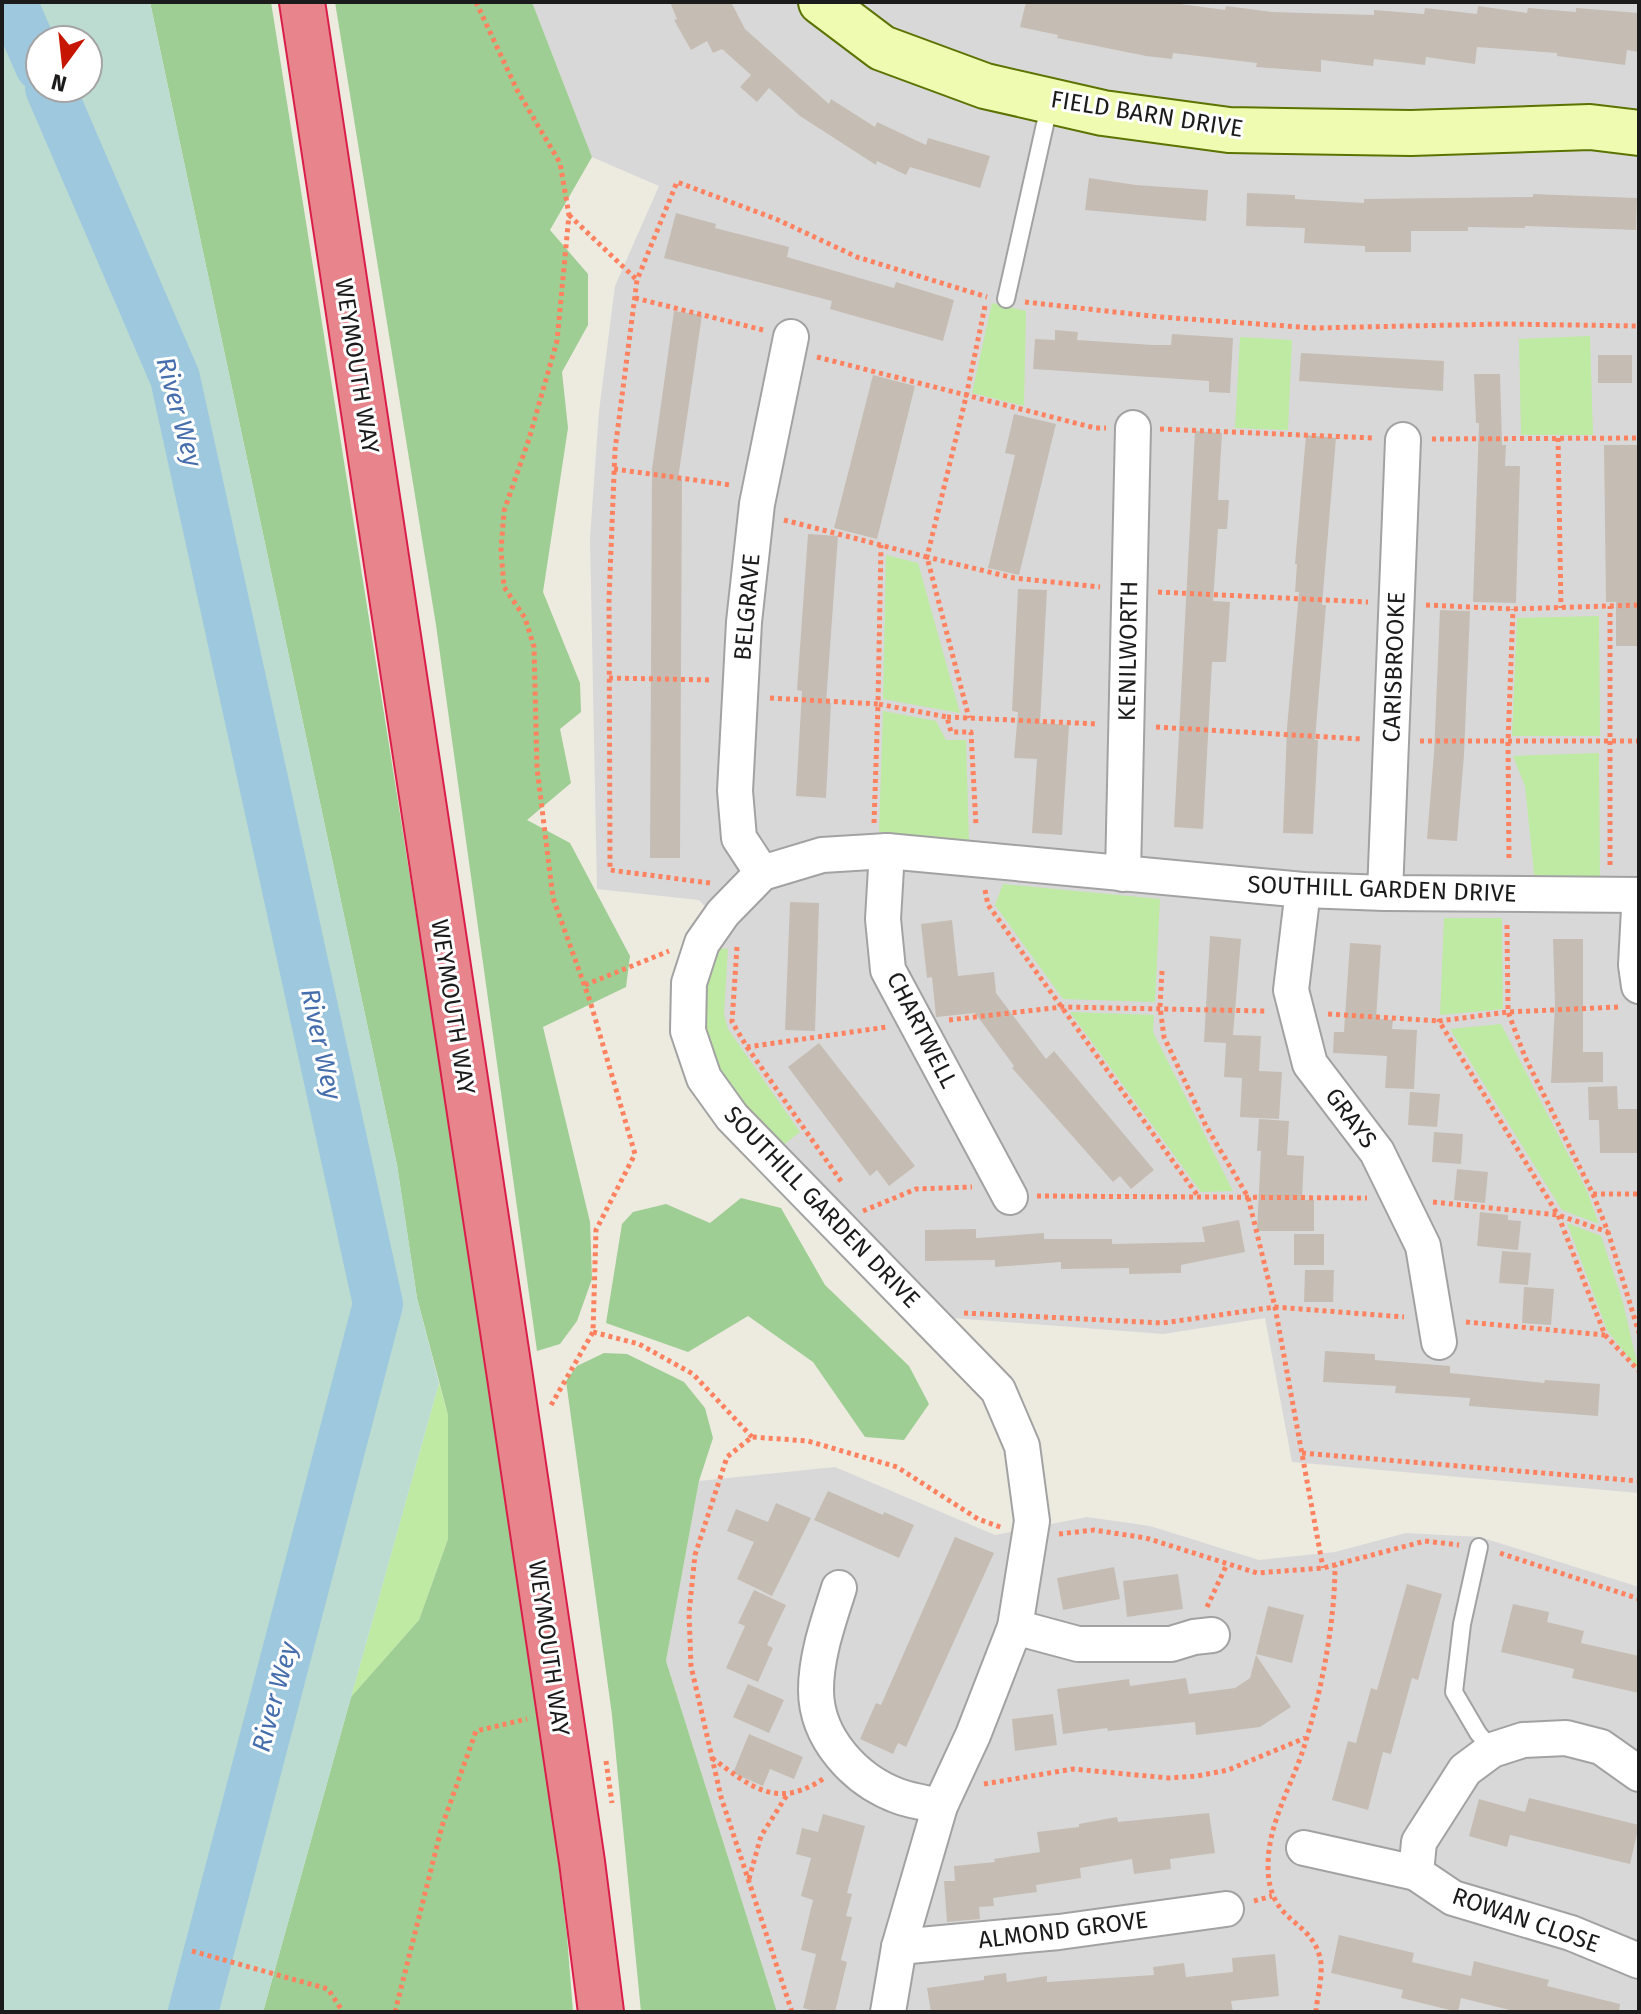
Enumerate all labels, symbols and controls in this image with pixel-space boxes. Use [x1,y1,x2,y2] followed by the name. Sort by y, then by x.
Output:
[24,24,104,104] north arrow
[48,68,69,98] text: N
[1049,85,1245,143] street label: FIELD BARN DRIVE
[329,276,385,456] street label: WEYMOUTH WAY
[149,354,209,472] water label: River Wey
[728,552,766,662] street label: BELGRAVE
[1113,580,1143,722] street label: KENILWORTH
[1377,591,1411,743] street label: CARISBROOKE
[1247,870,1517,908] street label: SOUTHILL GARDEN DRIVE
[425,917,481,1097] street label: WEYMOUTH WAY
[881,967,963,1093] street label: CHARTWELL
[294,986,348,1104] water label: River Wey
[1319,1082,1383,1154] street label: GRAYS
[718,1100,926,1314] street label: SOUTHILL GARDEN DRIVE
[523,1558,575,1738] street label: WEYMOUTH WAY
[245,1637,305,1755] water label: River Wey
[1449,1882,1603,1958] street label: ROWAN CLOSE
[977,1906,1149,1954] street label: ALMOND GROVE

